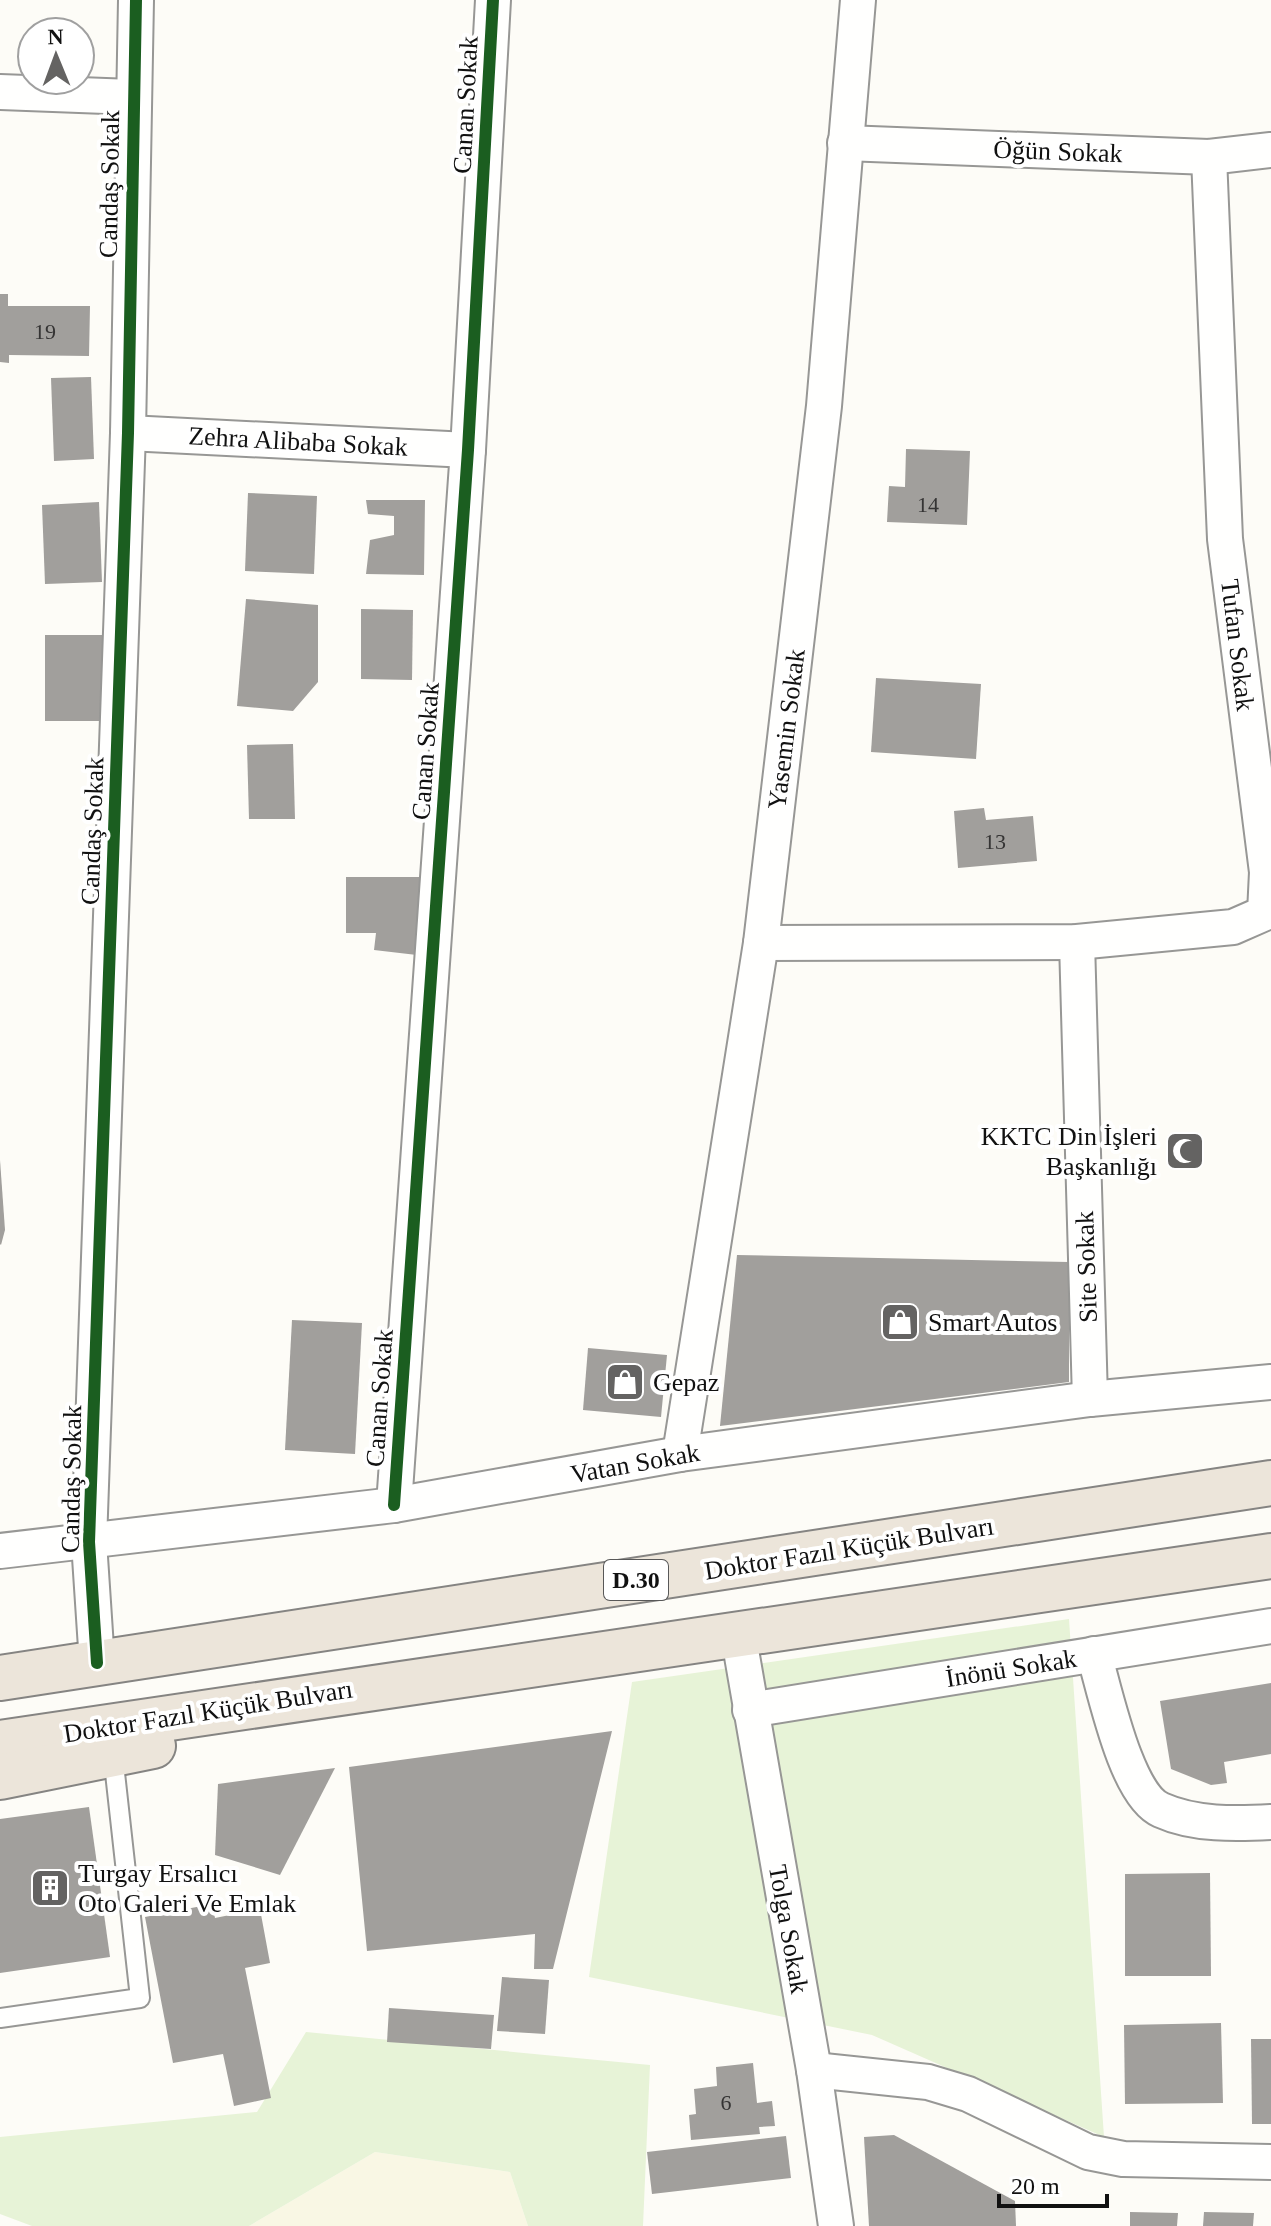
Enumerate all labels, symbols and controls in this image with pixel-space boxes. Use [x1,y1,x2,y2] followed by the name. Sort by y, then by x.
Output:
[16,16,96,96] north arrow
[47,24,64,49] text: N
[447,35,484,175] street label: Canan Sokak
[94,110,125,258] street label: Candaş Sokak
[993,135,1123,168] street label: Öğün Sokak
[34,319,56,344] house number: 19
[188,421,408,462] street label: Zehra Alibaba Sokak
[917,492,939,517] house number: 14
[1215,577,1260,713] street label: Tufan Sokak
[762,647,811,811] street label: Yasemin Sokak
[406,681,445,821] street label: Canan Sokak
[75,757,110,906] street label: Candaş Sokak
[984,829,1006,854] house number: 13
[981,1122,1157,1181] place label: KKTC Din İşleri Başkanlığı
[1164,1130,1206,1172] mosque icon: KKTC Din İşleri Başkanlığı
[1070,1211,1103,1323] street label: Site Sokak
[879,1301,921,1343] shop icon: Smart Autos
[928,1308,1057,1337] place label: Smart Autos
[360,1328,399,1468] street label: Canan Sokak
[604,1361,646,1403] shop icon: Gepaz
[653,1368,719,1397] place label: Gepaz
[56,1405,87,1553] street label: Candaş Sokak
[568,1438,702,1489] street label: Vatan Sokak
[702,1511,996,1586] street label: Doktor Fazıl Küçük Bulvarı
[604,1560,668,1600] road number: D.30
[944,1644,1079,1693] street label: İnönü Sokak
[61,1674,355,1749] street label: Doktor Fazıl Küçük Bulvarı
[78,1859,296,1918] place label: Turgay Ersalıcı Oto Galeri Ve Emlak
[763,1862,814,1996] street label: Tolga Sokak
[29,1867,71,1909] building icon: Turgay Ersalıcı Oto Galeri Ve Emlak
[721,2090,732,2115] house number: 6
[999,2158,1107,2208] scale bar
[1011,2173,1060,2199] text: 20 m

